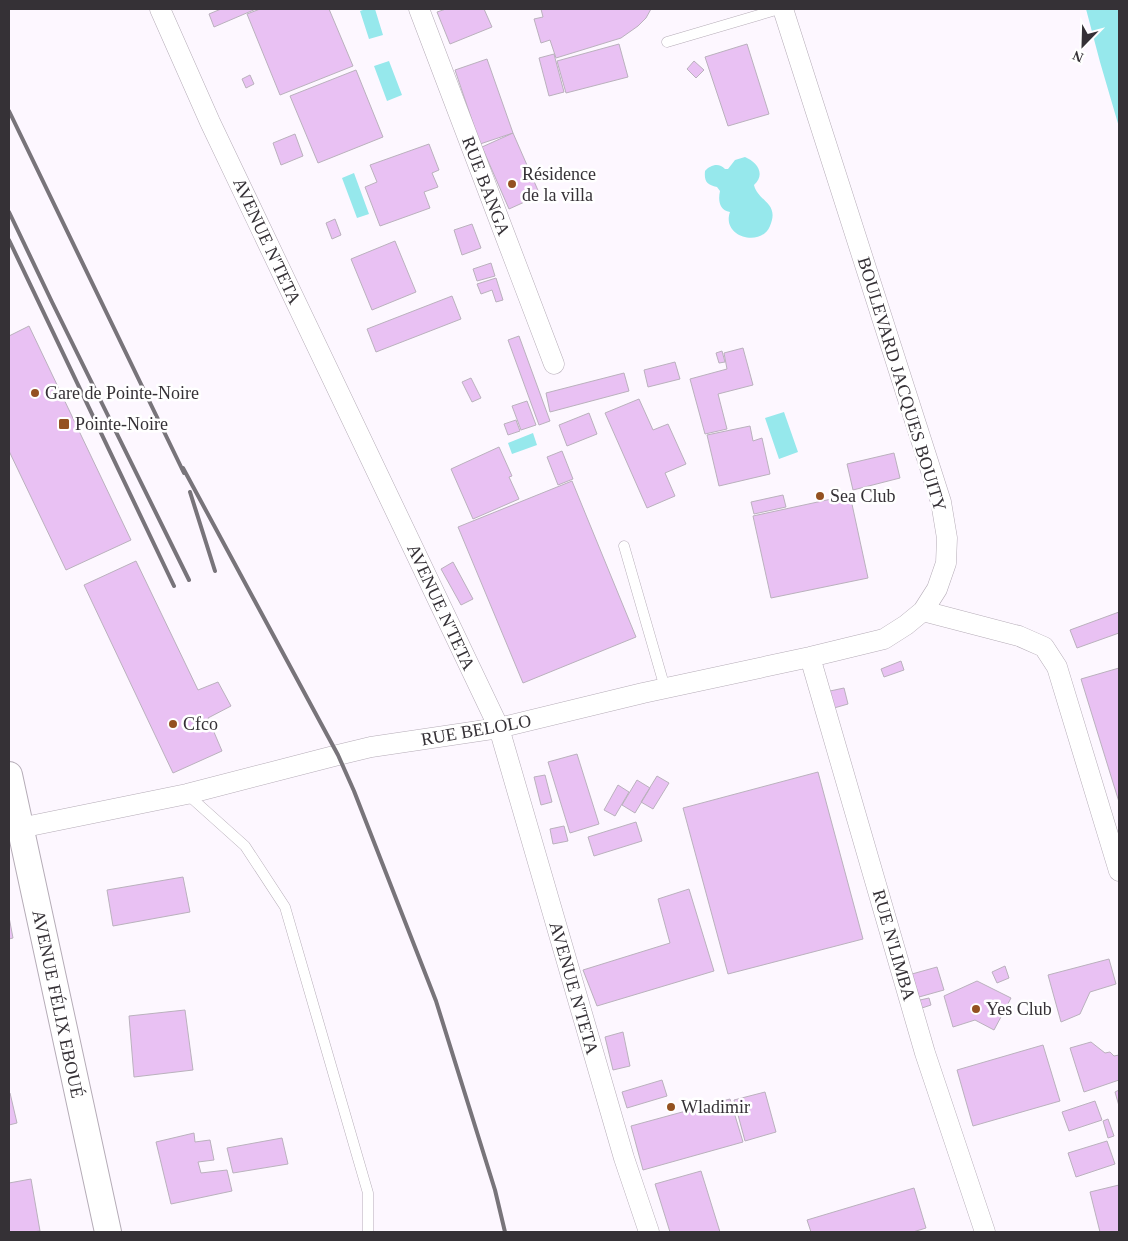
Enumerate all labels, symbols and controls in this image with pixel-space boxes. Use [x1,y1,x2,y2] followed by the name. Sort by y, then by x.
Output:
[1058,20,1108,70] north arrow
[1071,48,1086,65] text: N
[458,134,514,238] street label: RUE BANGA
[522,164,596,205] place label: Résidence de la villa
[229,175,305,307] street label: AVENUE N'TETA
[506,178,518,190] marker: Résidence de la villa
[854,255,950,513] street label: BOULEVARD JACQUES BOUITY
[45,383,199,403] place label: Gare de Pointe-Noire
[29,387,41,399] marker: Gare de Pointe-Noire
[75,414,168,434] place label: Pointe-Noire
[57,417,71,431] marker: Pointe-Noire
[830,486,896,506] place label: Sea Club
[814,490,826,502] marker: Sea Club
[403,541,479,673] street label: AVENUE N'TETA
[419,710,533,750] street label: RUE BELOLO
[183,714,218,734] place label: Cfco
[167,718,179,730] marker: Cfco
[869,887,919,1003] street label: RUE N'LIMBA
[28,908,89,1100] street label: AVENUE FÉLIX EBOUÉ
[546,919,602,1057] street label: AVENUE N'TETA
[986,999,1052,1019] place label: Yes Club
[970,1003,982,1015] marker: Yes Club
[681,1097,750,1117] place label: Wladimir
[665,1101,677,1113] marker: Wladimir

